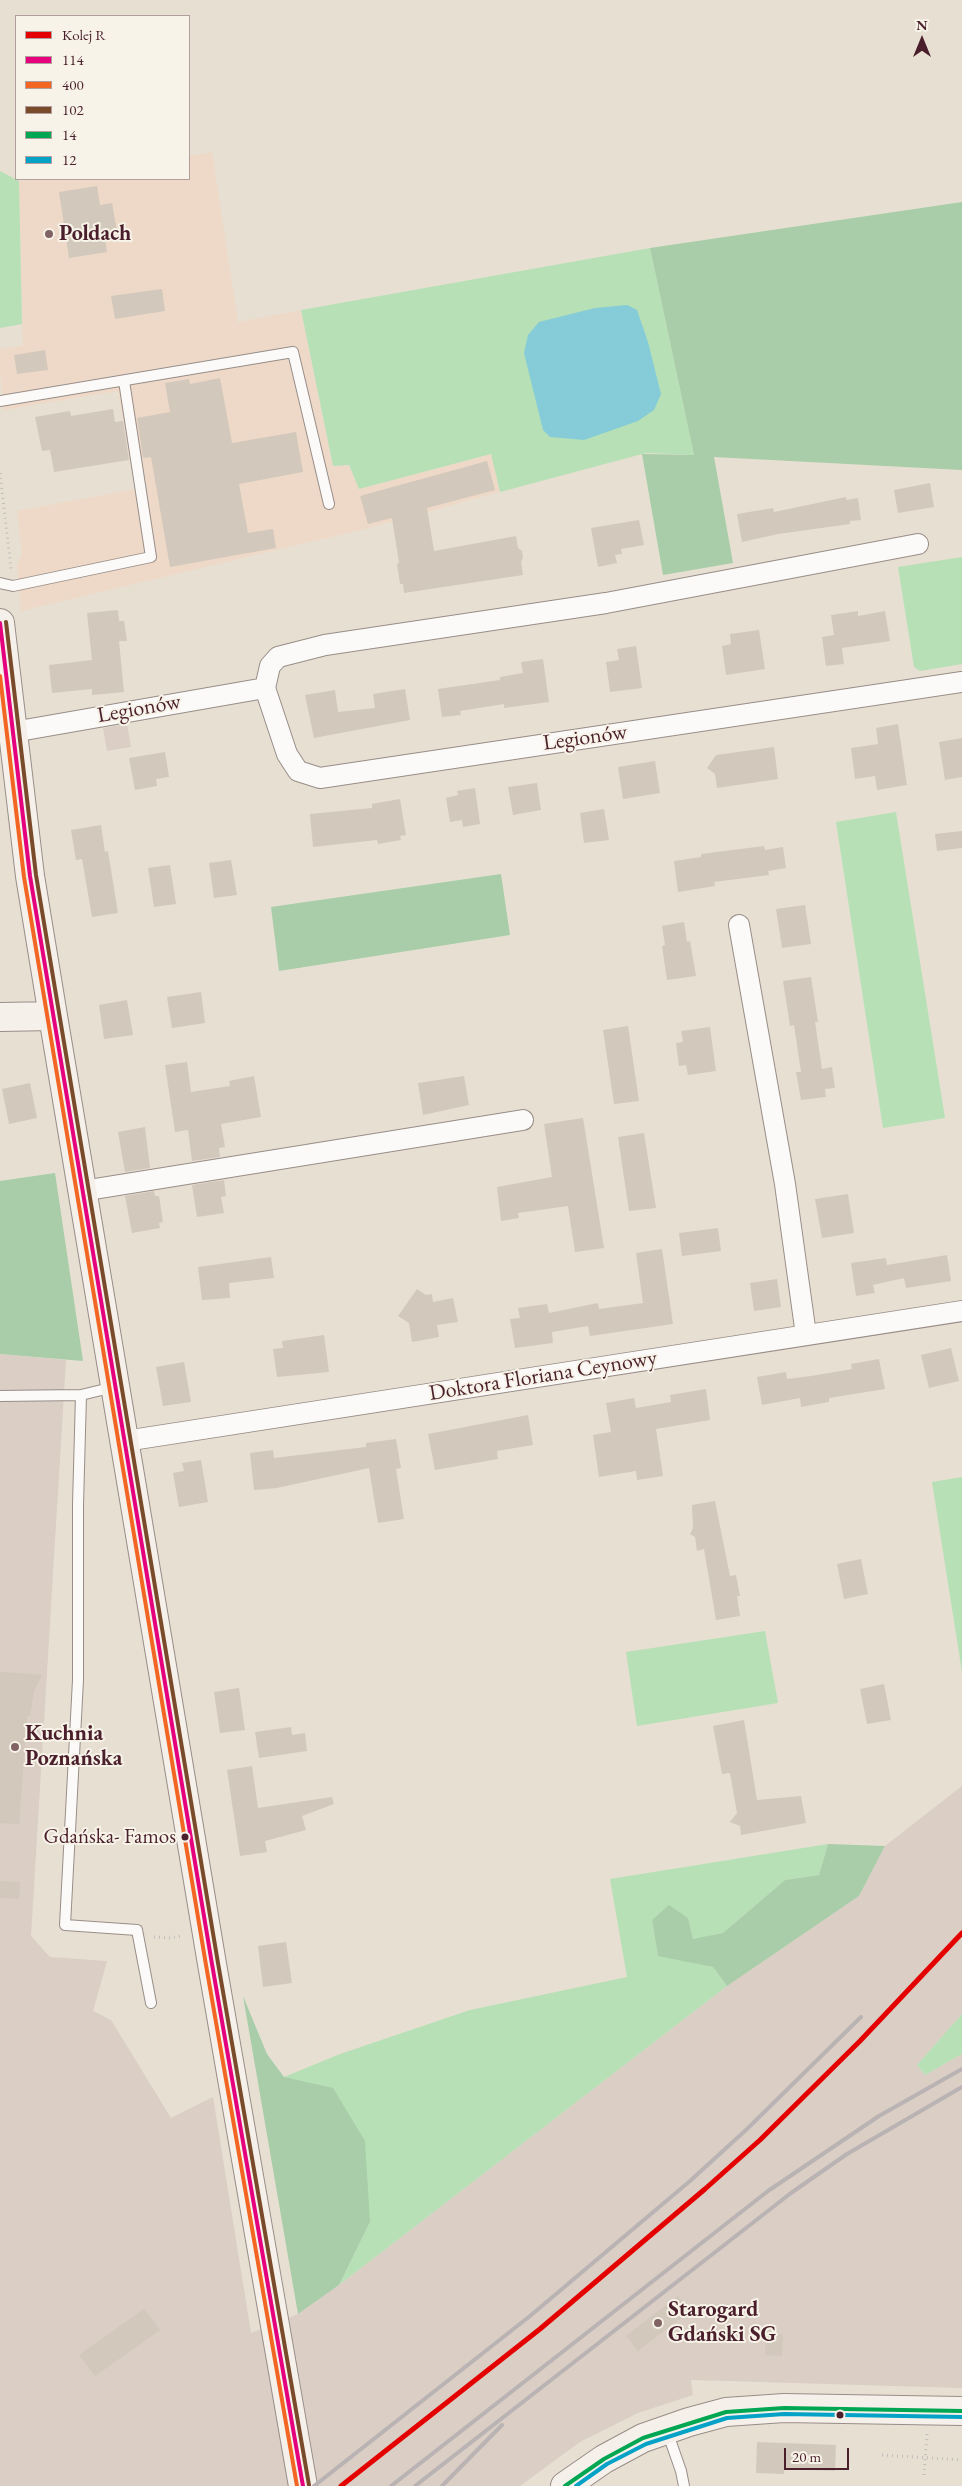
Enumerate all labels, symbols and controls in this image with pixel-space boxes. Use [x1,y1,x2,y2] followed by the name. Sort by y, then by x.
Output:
[15,15,190,180] legend
[897,15,947,65] north arrow
[916,16,928,34] text: N
[62,25,106,44] text: Kolej R
[62,50,84,69] text: 114
[62,75,84,94] text: 400
[62,100,84,119] text: 102
[62,125,76,144] text: 14
[62,150,76,169] text: 12
[59,221,131,247] place label: Poldach
[43,228,55,240] marker: Poldach
[95,689,183,729] street label: Legionów
[541,719,629,757] street label: Legionów
[427,1345,659,1407] street label: Doktora Floriana Ceynowy
[25,1721,122,1772] place label: Kuchnia Poznańska
[9,1741,21,1753] marker: Kuchnia Poznańska
[44,1824,176,1850] place label: Gdańska- Famos
[180,1832,190,1842] marker: Gdańska- Famos
[668,2297,776,2348] place label: Starogard Gdański SG
[652,2317,664,2329] marker: Starogard Gdański SG
[835,2410,845,2420] unlabelled marker
[787,2438,852,2470] scale bar
[792,2447,821,2466] text: 20 m

